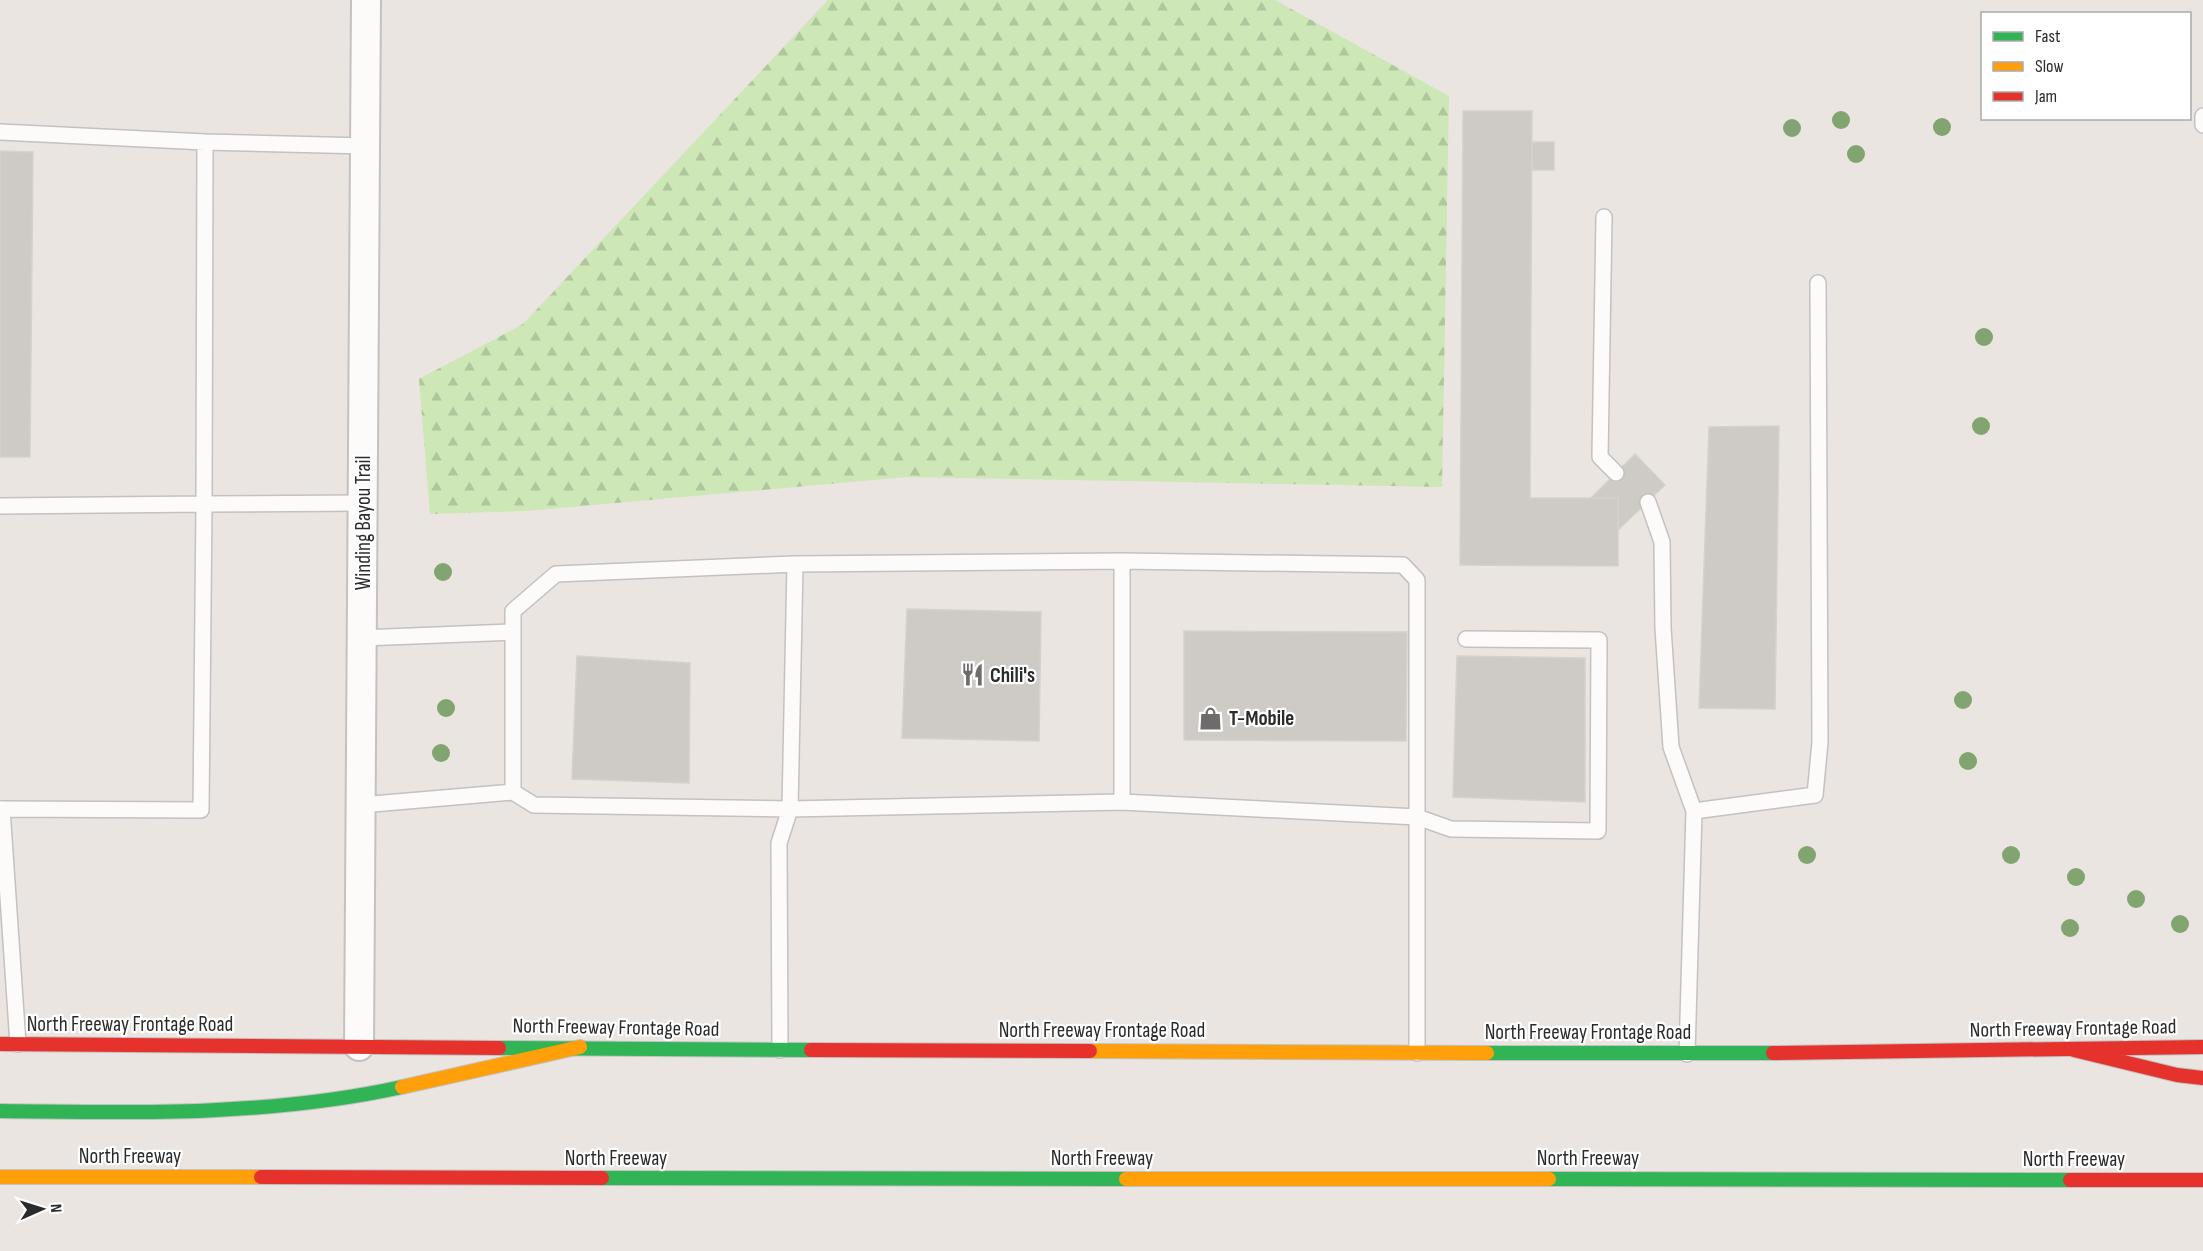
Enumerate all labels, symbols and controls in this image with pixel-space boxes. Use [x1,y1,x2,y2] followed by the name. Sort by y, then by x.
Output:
[1981,12,2191,120] legend
[2035,26,2061,47] text: Fast
[2035,56,2064,77] text: Slow
[2034,86,2057,107] text: Jam
[351,456,376,590] street label: Winding Bayou Trail
[959,662,985,688] restaurant icon: Chili's
[990,663,1035,688] place label: Chili's
[1198,705,1224,731] shop icon: T-Mobile
[1229,706,1294,731] place label: T-Mobile
[27,1012,233,1037] street label: North Freeway Frontage Road
[512,1013,720,1042] street label: North Freeway Frontage Road
[1969,1014,2177,1043] street label: North Freeway Frontage Road
[999,1018,1205,1043] street label: North Freeway Frontage Road
[1485,1020,1691,1045] street label: North Freeway Frontage Road
[79,1144,181,1169] street label: North Freeway
[565,1146,667,1171] street label: North Freeway
[1051,1146,1153,1171] street label: North Freeway
[1537,1146,1639,1171] street label: North Freeway
[2023,1147,2125,1172] street label: North Freeway
[12,1179,72,1239] north arrow
[46,1204,65,1213] text: N

